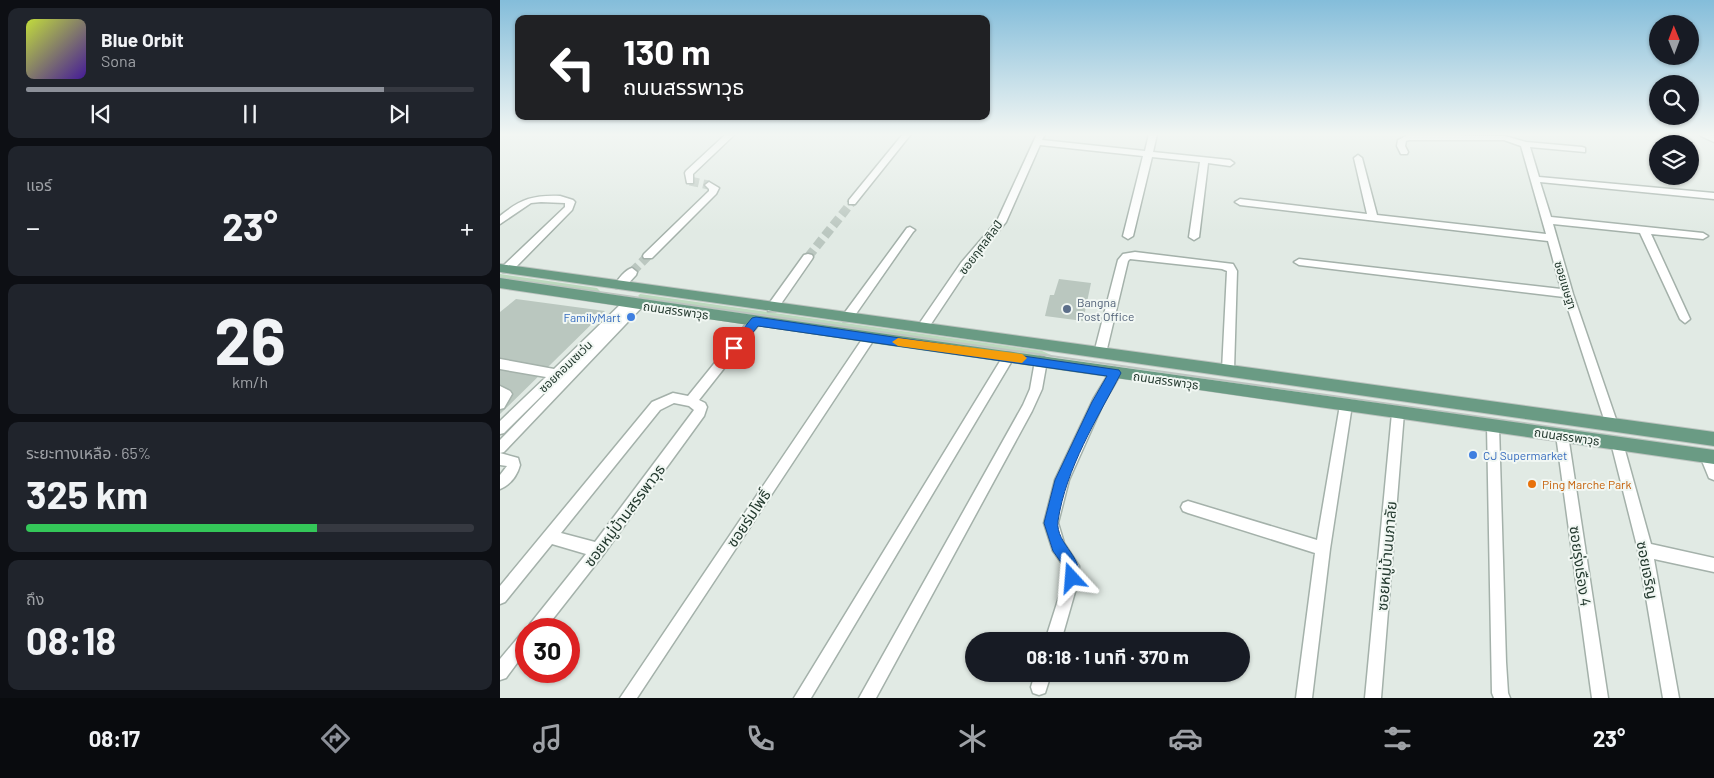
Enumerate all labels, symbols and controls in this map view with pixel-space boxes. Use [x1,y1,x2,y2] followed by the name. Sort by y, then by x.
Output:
[1649,15,1699,65] north arrow
[1649,15,1699,185] map controls
[101,28,184,51] text: Blue Orbit
[623,30,710,72] text: 130 m
[540,35,605,100] icon: left
[101,51,136,70] text: Sona
[623,73,744,99] text: ถนนสรรพาวุธ
[1649,75,1699,125] button: search
[87,100,115,128] icon: previous
[236,100,264,128] icon: pause
[385,100,413,128] icon: next
[1649,135,1699,185] button: layers
[26,175,52,194] text: แอร์
[222,203,278,249] text: 23°
[26,210,40,244] text: −
[460,210,474,244] text: +
[955,217,1006,277] street label: ซอยกุศลศิลป์
[1551,259,1580,311] street label: ซอยเชษฐา
[1077,295,1134,323] place label: Bangna Post Office
[642,298,710,323] street label: ถนนสรรพาวุธ
[214,300,286,378] text: 26
[1061,303,1073,315] marker: Bangna Post Office
[564,310,621,324] place label: FamilyMart
[625,311,637,323] marker: FamilyMart
[713,327,755,369] pin
[720,334,748,362] icon: arrive
[535,337,595,395] street label: ซอยคอมเซเว่น
[1132,368,1200,393] street label: ถนนสรรพาวุธ
[232,372,268,391] text: km/h
[1533,424,1601,449] street label: ถนนสรรพาวุธ
[26,443,151,462] text: ระยะทางเหลือ · 65%
[1483,448,1568,462] place label: CJ Supermarket
[1467,449,1479,461] marker: CJ Supermarket
[580,460,669,570] street label: ซอยหมู่บ้านสรรพาวุธ
[26,471,148,517] text: 325 km
[1542,477,1631,491] place label: Ping Marche Park
[1526,478,1538,490] marker: Ping Marche Park
[722,486,774,550] street label: ซอยร่มโพธิ์
[1372,500,1401,612] street label: ซอยหมู่บ้านนภาลัย
[1565,525,1596,607] street label: ซอยรุ่งเรือง 4
[1634,539,1662,601] street label: ซอยเจริญ
[1045,551,1097,603] position arrow
[26,589,44,608] text: ถึง
[26,617,116,663] text: 08:18
[515,618,580,683] speed limit sign: 30
[1026,645,1189,668] text: 08:18 · 1 นาที · 370 m
[318,721,353,756] icon: directions
[530,721,565,756] icon: music
[743,721,778,756] icon: phone
[955,721,990,756] icon: climate
[1168,721,1203,756] icon: car
[1380,721,1415,756] icon: filters
[89,725,140,751] text: 08:17
[1593,725,1625,751] text: 23°

